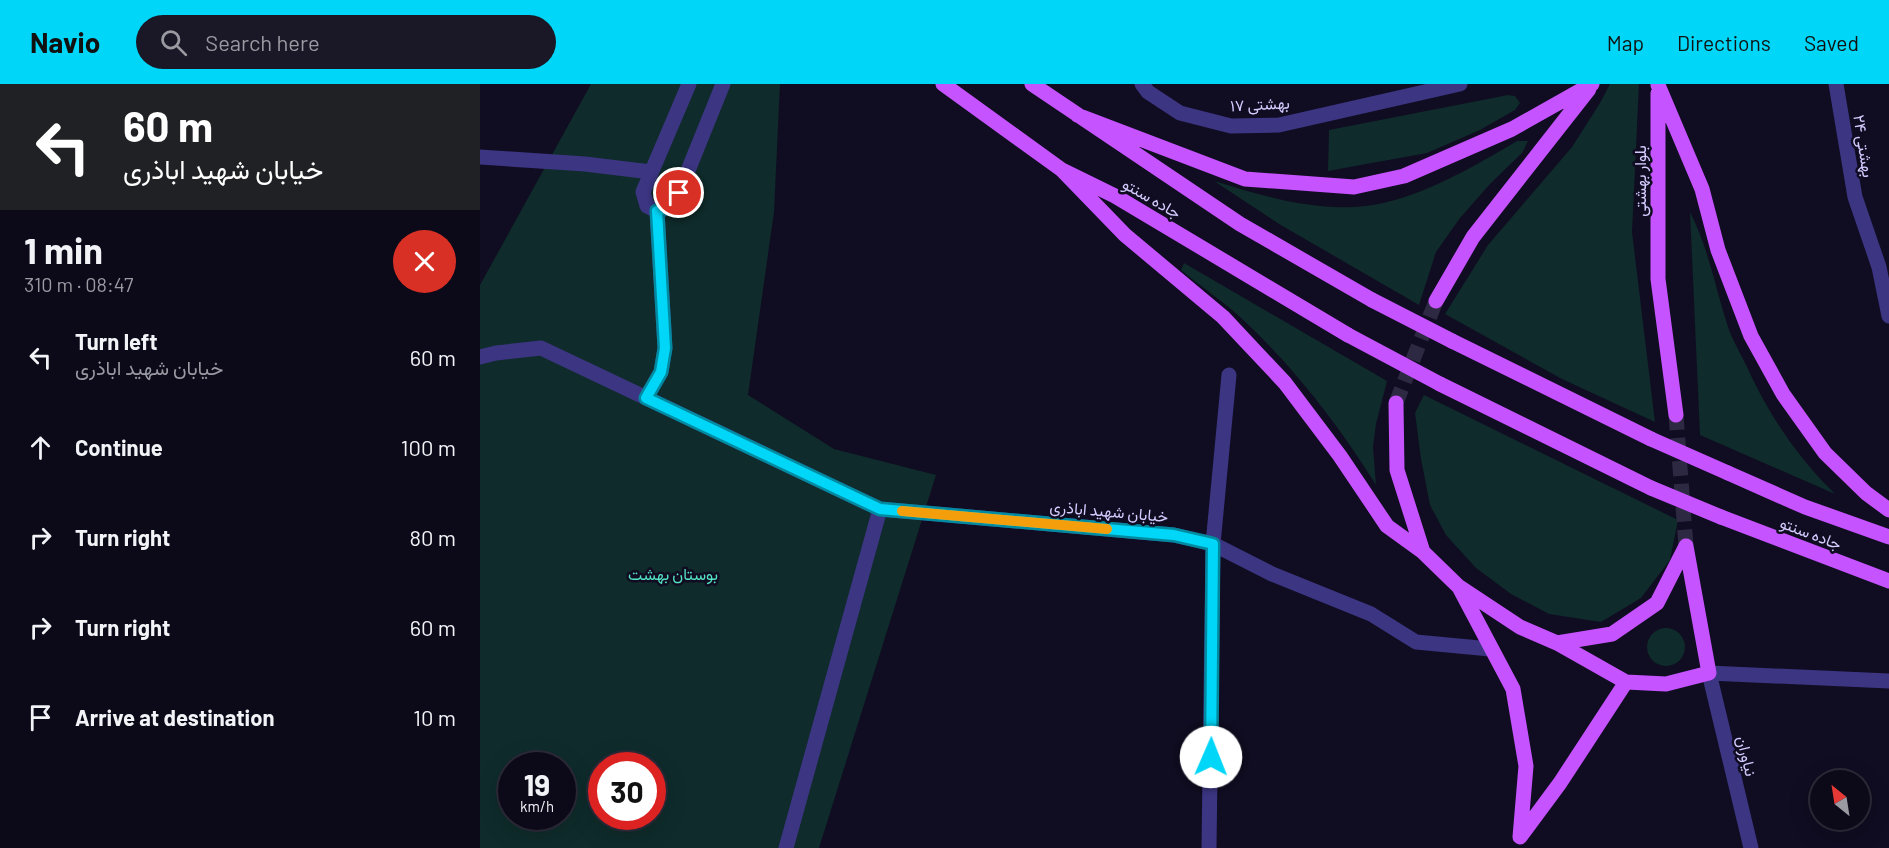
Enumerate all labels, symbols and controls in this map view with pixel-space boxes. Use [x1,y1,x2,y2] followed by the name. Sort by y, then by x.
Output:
[136,15,556,69] search box
[30,25,100,59] text: Navio
[157,26,190,59] icon: search
[205,29,320,55] text: Search here
[1607,30,1644,55] text: Map
[1677,30,1771,55] text: Directions
[1804,30,1859,55] text: Saved
[1230,92,1290,117] street label: بهشتی ۱۷
[123,100,213,150] text: 60 m
[24,108,102,186] icon: left
[1848,113,1879,179] street label: بهشتی ۲۴
[1630,145,1651,217] street label: بلوار بهشتی
[123,152,323,184] text: خیابان شهید اباذری
[653,167,704,218] pin
[1119,173,1185,224] street label: جاده سنتو
[662,176,695,209] icon: arrive
[24,228,103,271] text: 1 min
[393,230,456,293] button: close
[24,272,134,296] text: 310 m · 08:47
[75,328,158,354] text: Turn left
[24,341,57,374] icon: left
[410,344,456,370] text: 60 m
[75,355,223,379] text: خیابان شهید اباذری
[24,431,57,464] icon: ahead
[75,434,163,460] text: Continue
[401,434,456,460] text: 100 m
[1049,496,1169,527] street label: خیابان شهید اباذری
[1777,512,1845,555] street label: جاده سنتو
[24,521,57,554] icon: right
[75,524,170,550] text: Turn right
[410,524,456,550] text: 80 m
[628,564,718,585] park label: بوستان بهشت
[24,611,57,644] icon: right
[75,614,170,640] text: Turn right
[410,614,456,640] text: 60 m
[24,701,57,734] icon: arrive
[75,704,274,730] text: Arrive at destination
[413,704,456,730] text: 10 m
[1179,725,1243,789] position arrow
[1732,734,1761,778] street label: نیاوران
[588,752,666,830] speed limit sign: 30
[524,766,550,802] text: 19
[1810,770,1870,830] north arrow
[1810,770,1870,830] map controls
[520,797,554,815] text: km/h

